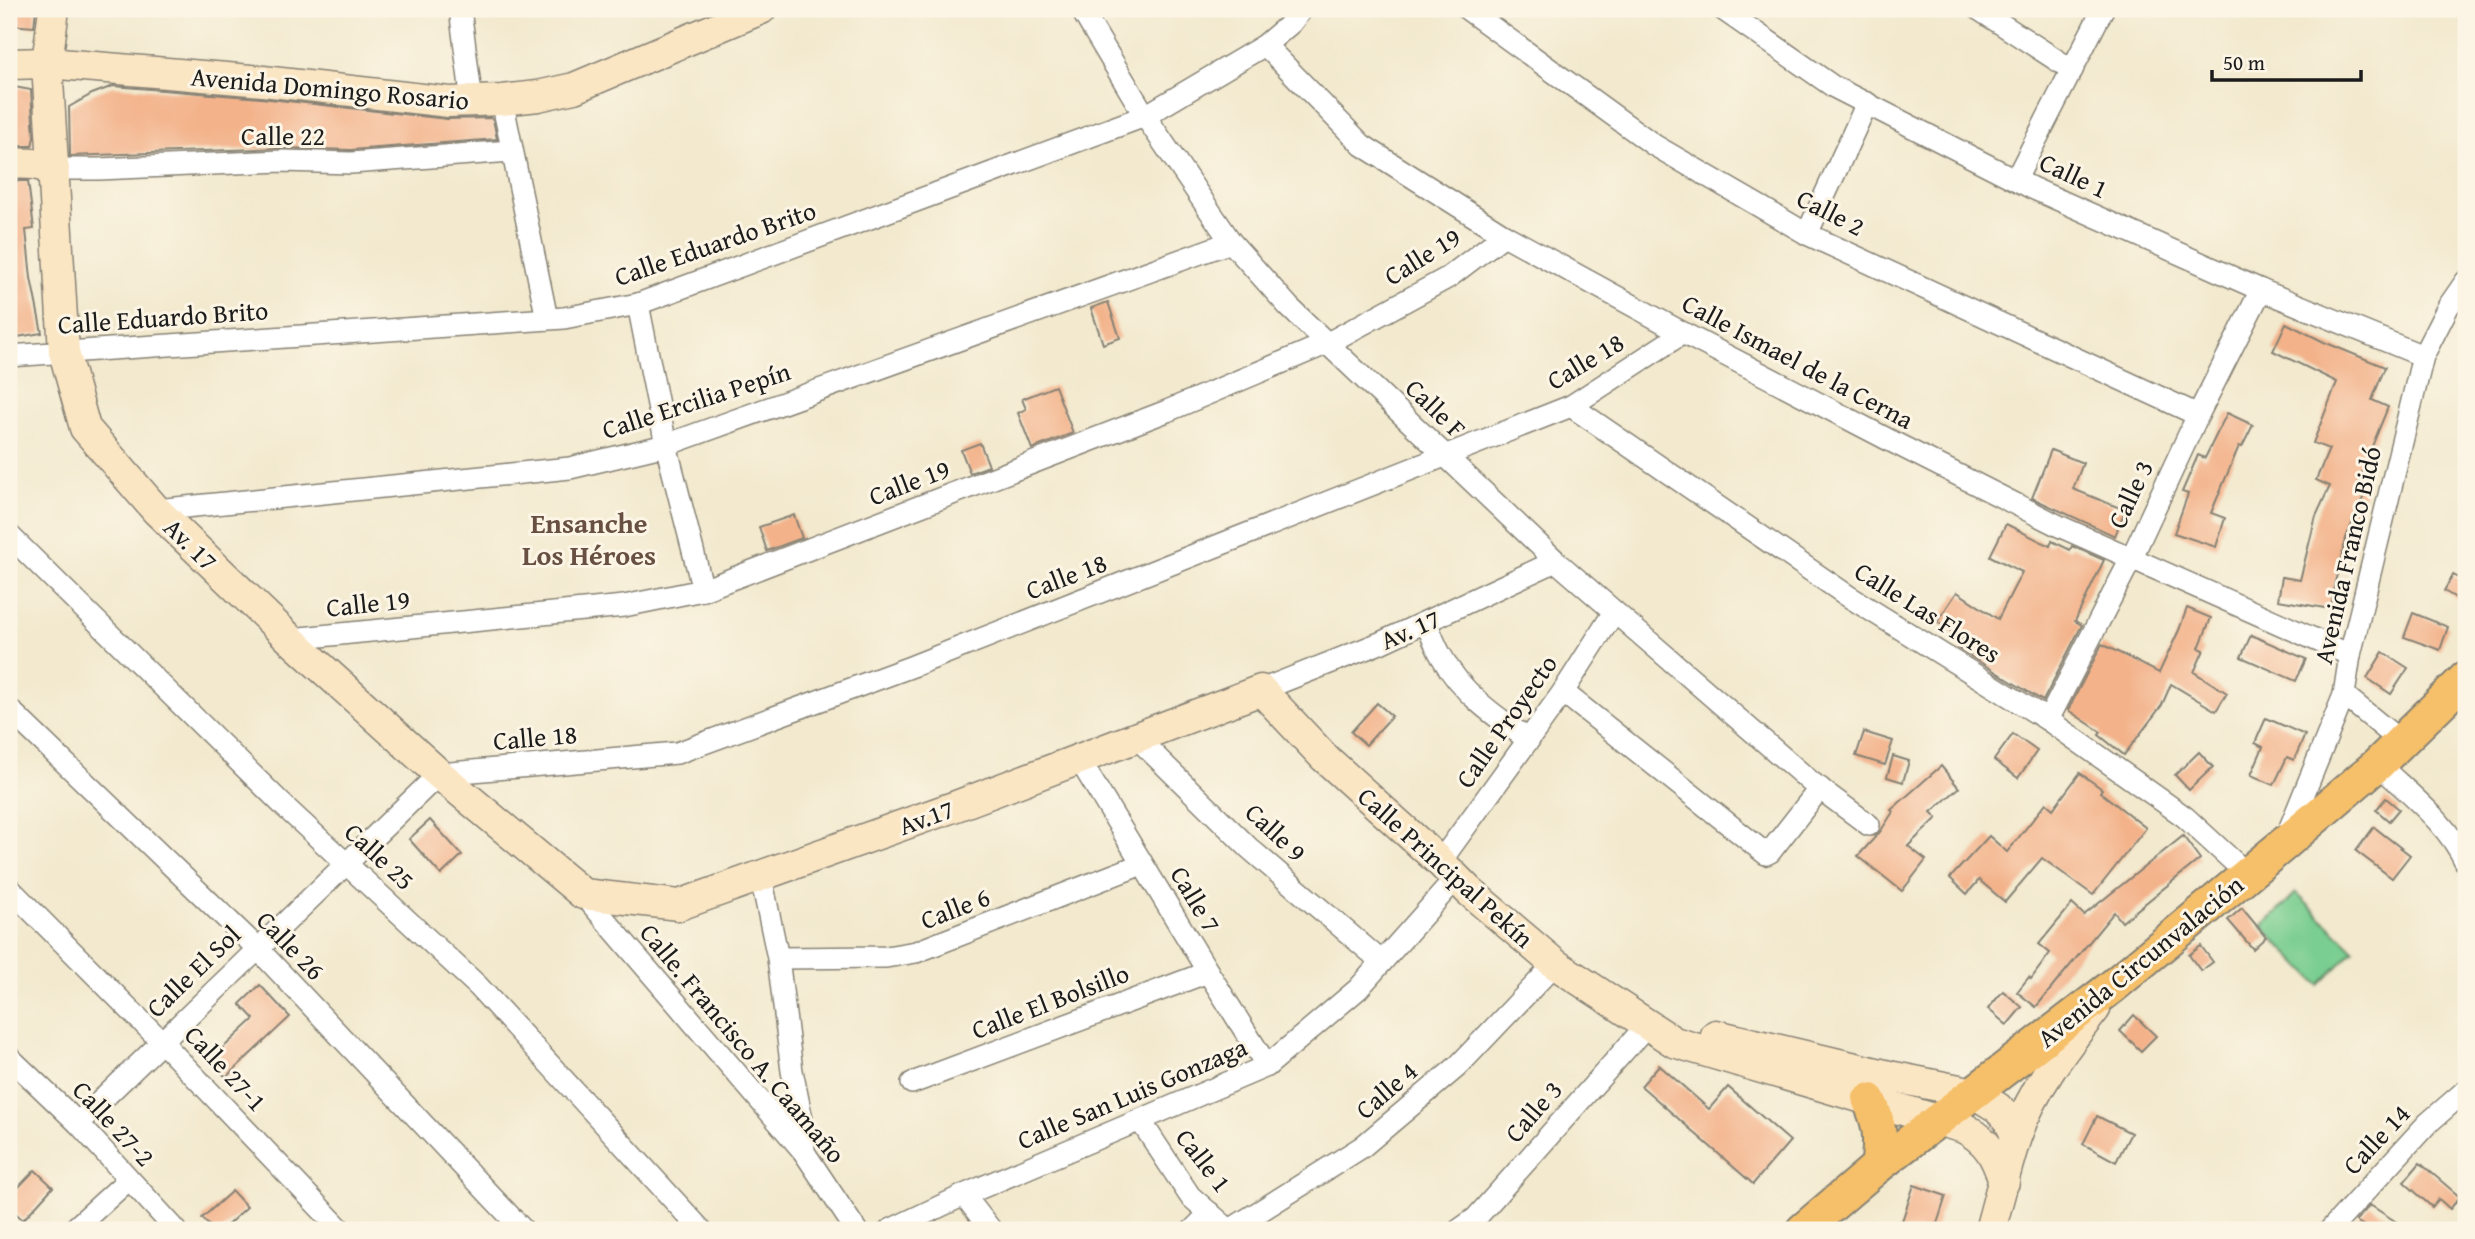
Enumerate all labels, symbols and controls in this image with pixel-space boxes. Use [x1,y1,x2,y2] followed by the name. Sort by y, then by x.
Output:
[2212,38,2361,82] scale bar
[2223,47,2265,78] text: 50 m
[189,56,471,120] street label: Avenida Domingo Rosario
[241,116,325,155] street label: Calle 22
[2033,142,2115,208] street label: Calle 1
[1790,178,1872,246] street label: Calle 2
[609,190,821,296] street label: Calle Eduardo Brito
[1376,217,1468,295] street label: Calle 19
[1675,283,1921,439] street label: Calle Ismael de la Cerna
[56,290,270,344] street label: Calle Eduardo Brito
[1539,323,1631,399] street label: Calle 18
[597,351,796,449] street label: Calle Ercilia Pepín
[1397,369,1475,447] street label: Calle F
[2303,442,2391,668] street label: Avenida Franco Bidó
[863,449,955,515] street label: Calle 19
[2097,453,2163,535] street label: Calle 3
[522,502,656,575] district label: Ensanche Los Héroes
[155,508,227,580] street label: Av. 17
[1020,543,1112,609] street label: Calle 18
[1847,551,2009,673] street label: Calle Las Flores
[324,579,412,627] street label: Calle 19
[1374,599,1446,659] street label: Av. 17
[1446,646,1566,796] street label: Calle Proyecto
[491,714,579,760] street label: Calle 18
[1349,777,1543,957] street label: Calle Principal Pekín
[893,789,959,845] street label: Av.17
[1237,793,1315,871] street label: Calle 9
[336,813,424,899] street label: Calle 25
[1161,858,1231,940] street label: Calle 7
[2028,865,2252,1057] street label: Avenida Circunvalación
[915,877,995,939] street label: Calle 6
[248,901,334,989] street label: Calle 26
[631,914,855,1172] street label: Calle. Francisco A. Caamaño
[137,916,249,1026] street label: Calle El Sol
[966,953,1134,1049] street label: Calle El Bolsillo
[176,1016,276,1120] street label: Calle 27-1
[1011,1027,1254,1159] street label: Calle San Luis Gonzaga
[1346,1052,1426,1128] street label: Calle 4
[64,1071,164,1175] street label: Calle 27-2
[1495,1071,1571,1151] street label: Calle 3
[2333,1095,2419,1183] street label: Calle 14
[1167,1120,1241,1200] street label: Calle 1

